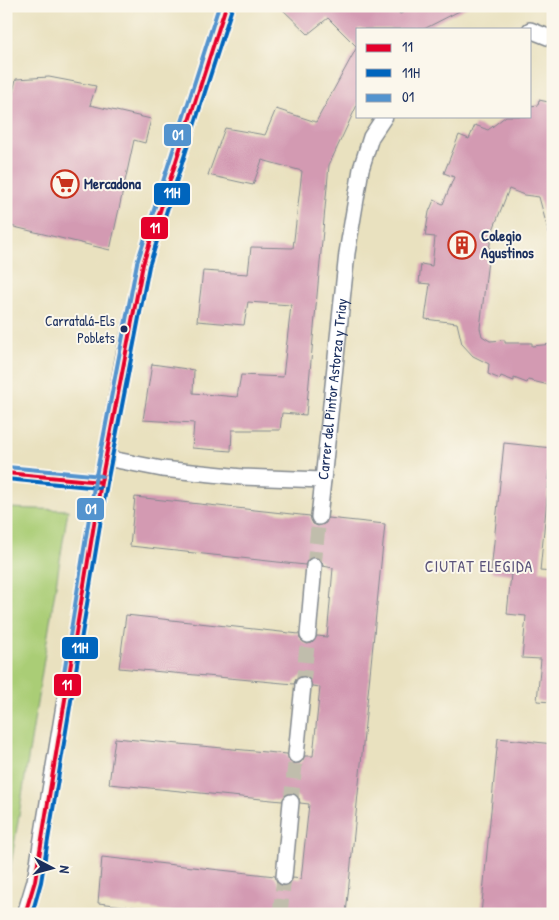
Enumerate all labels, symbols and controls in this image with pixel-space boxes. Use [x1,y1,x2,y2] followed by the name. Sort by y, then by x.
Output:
[356,28,532,118] legend
[402,36,413,57] text: 11
[402,62,420,83] text: 11H
[402,86,414,107] text: 01
[163,123,192,147] line badge: 01
[172,125,184,144] text: 01
[50,169,80,199] supermarket icon: Mercadona
[84,173,141,194] place label: Mercadona
[153,182,191,206] line badge: 11H
[164,183,181,202] text: 11H
[140,216,169,240] line badge: 11
[150,218,160,237] text: 11
[481,225,534,264] place label: Colegio Agustinos
[447,230,477,260] building icon: Colegio Agustinos
[312,297,352,481] street label: Carrer del Pintor Astorza y Triay
[45,311,115,347] place label: Carratalá-Els Poblets
[119,324,129,334] marker: Carratalá-Els Poblets
[76,497,105,521] line badge: 01
[85,499,97,518] text: 01
[425,555,533,577] district label: CIUTAT ELEGIDA
[61,636,99,660] line badge: 11H
[72,638,89,657] text: 11H
[53,673,82,697] line badge: 11
[62,675,72,694] text: 11
[28,842,78,892] north arrow
[56,865,75,875] text: N

